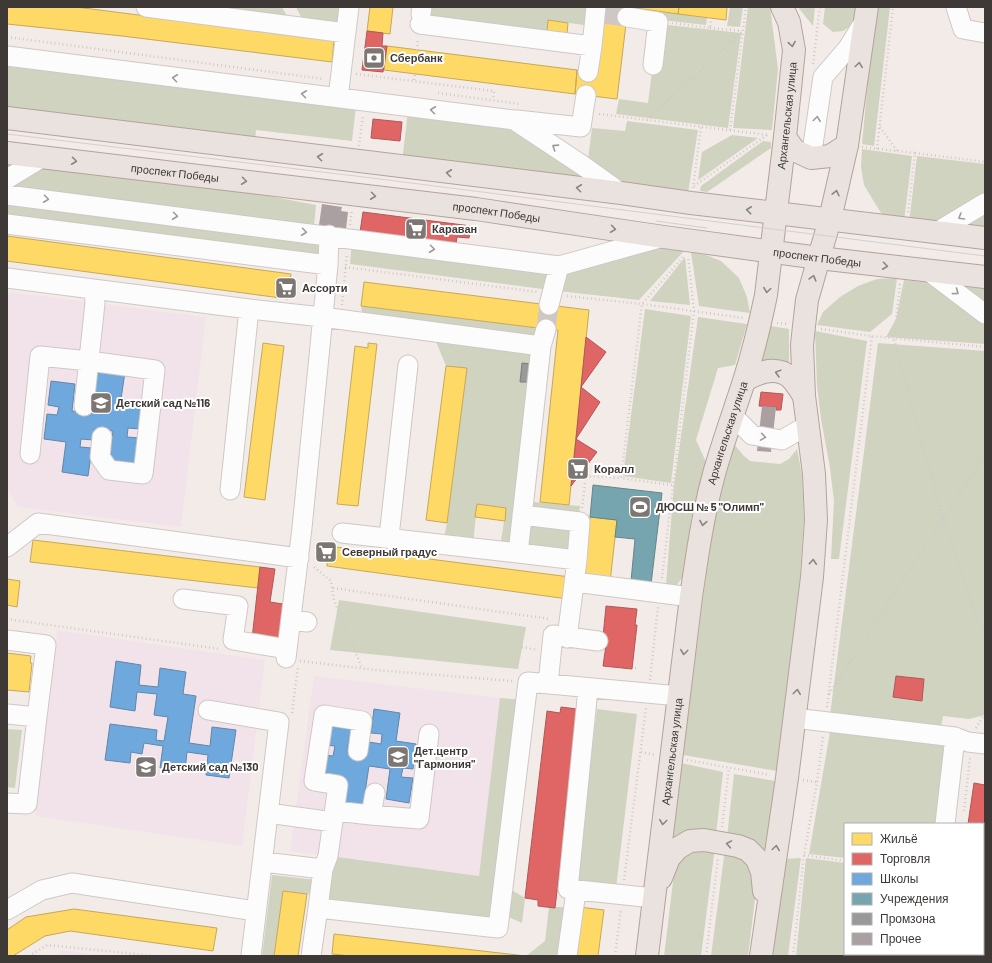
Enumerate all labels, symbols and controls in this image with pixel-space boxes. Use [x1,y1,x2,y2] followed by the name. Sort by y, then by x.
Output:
[788,41,796,47] one-way arrow
[361,45,387,71] bank icon: Сбербанк
[390,51,443,64] place label: Сбербанк
[774,60,799,170] street label: Архангельская улица
[854,62,863,68] one-way arrow
[172,73,179,82] one-way arrow
[301,90,307,99] one-way arrow
[430,106,437,115] one-way arrow
[812,116,821,122] one-way arrow
[552,144,559,152] one-way arrow
[317,153,323,162] one-way arrow
[70,156,77,165] one-way arrow
[130,161,220,184] street label: проспект Победы
[446,168,453,177] one-way arrow
[241,176,247,185] one-way arrow
[575,184,582,193] one-way arrow
[831,190,839,196] one-way arrow
[370,191,377,200] one-way arrow
[43,195,49,204] one-way arrow
[452,199,541,225] street label: проспект Победы
[746,206,752,215] one-way arrow
[172,211,178,220] one-way arrow
[958,213,965,220] one-way arrow
[403,216,429,242] supermarket icon: Караван
[432,222,477,235] place label: Караван
[610,224,616,233] one-way arrow
[301,227,307,236] one-way arrow
[429,244,436,253] one-way arrow
[773,245,862,269] street label: проспект Победы
[882,261,888,270] one-way arrow
[273,275,299,301] supermarket icon: Ассорти
[808,275,817,282] one-way arrow
[302,281,347,294] place label: Ассорти
[763,287,772,293] one-way arrow
[951,287,958,294] one-way arrow
[775,369,782,377] one-way arrow
[704,379,750,486] street label: Архангельская улица
[88,390,114,416] school or university icon: Детский сад №116
[116,396,210,409] place label: Детский сад №116
[760,432,766,441] one-way arrow
[565,456,591,482] supermarket icon: Коралл
[594,462,634,475] place label: Коралл
[627,494,653,520] sports icon: ДЮСШ № 5 "Олимп"
[656,500,764,513] place label: ДЮСШ № 5 "Олимп"
[699,520,708,526] one-way arrow
[313,539,339,565] supermarket icon: Северный градус
[342,545,437,558] place label: Северный градус
[808,559,817,565] one-way arrow
[680,649,689,655] one-way arrow
[793,688,802,695] one-way arrow
[659,696,685,806] street label: Архангельская улица
[385,744,411,770] school or university icon: Дет.центр "Гармония"
[414,744,475,770] place label: Дет.центр "Гармония"
[133,754,159,780] school or university icon: Детский сад №130
[162,760,258,773] place label: Детский сад №130
[659,819,668,826] one-way arrow
[844,823,984,955] legend
[880,831,918,845] text: Жильё
[726,841,732,849] one-way arrow
[771,845,780,851] one-way arrow
[880,851,930,866] text: Торговля
[880,871,918,885] text: Школы
[880,891,949,906] text: Учреждения
[880,911,936,926] text: Промзона
[880,931,922,946] text: Прочее

